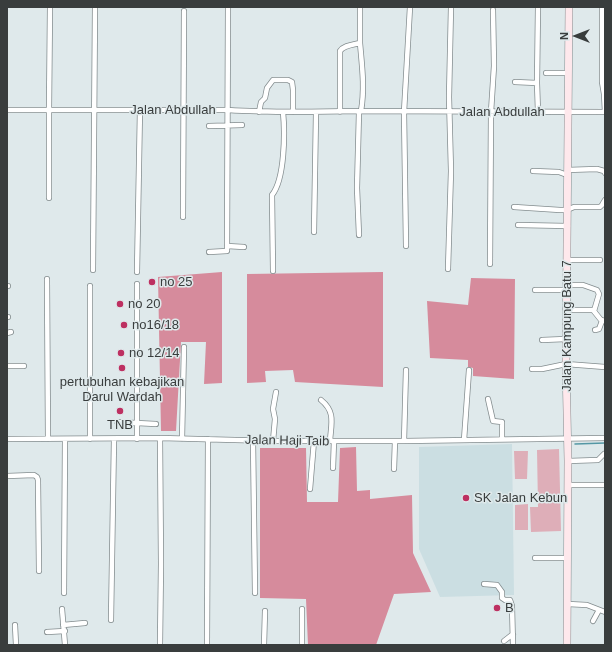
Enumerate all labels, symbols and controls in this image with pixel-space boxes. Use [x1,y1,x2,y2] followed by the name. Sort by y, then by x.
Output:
[556,16,596,56] north arrow
[558,32,570,40] text: N
[130,102,216,118] street label: Jalan Abdullah
[459,104,545,120] street label: Jalan Abdullah
[559,260,575,392] street label: Jalan Kampung Batu 7
[160,274,193,290] place label: no 25
[147,277,157,287] marker: no 25
[128,296,161,312] place label: no 20
[115,299,125,309] marker: no 20
[132,317,179,333] place label: no16/18
[119,320,129,330] marker: no16/18
[129,345,180,361] place label: no 12/14
[116,348,126,358] marker: no 12/14
[117,363,127,373] marker: pertubuhan kebajikan Darul Wardah
[60,374,184,405] place label: pertubuhan kebajikan Darul Wardah
[115,406,125,416] marker: TNB
[107,417,133,433] place label: TNB
[245,432,329,450] street label: Jalan Haji Taib
[474,490,567,506] place label: SK Jalan Kebun
[461,493,471,503] marker: SK Jalan Kebun
[505,600,514,616] place label: B
[492,603,502,613] marker: B

